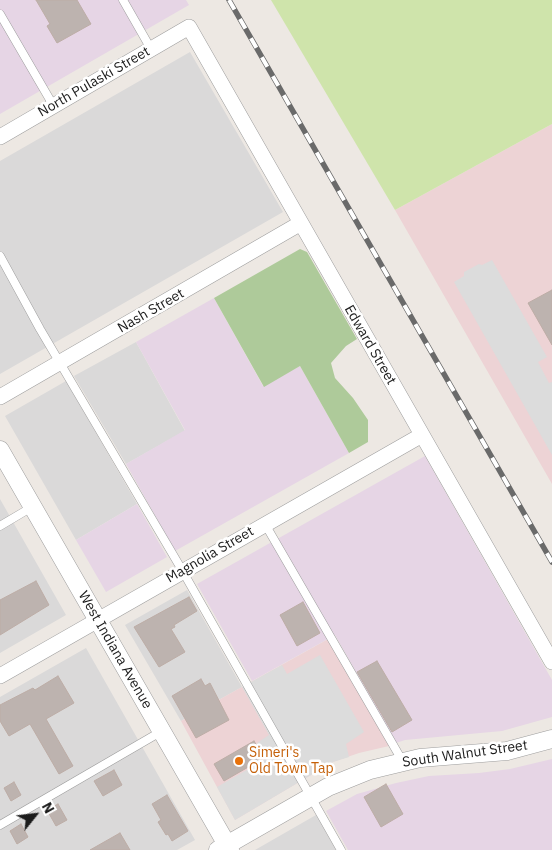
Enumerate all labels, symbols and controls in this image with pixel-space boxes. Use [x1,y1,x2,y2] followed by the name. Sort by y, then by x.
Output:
[35,43,153,121] street label: North Pulaski Street
[115,285,187,337] street label: Nash Street
[340,302,400,388] street label: Edward Street
[163,523,257,587] street label: Magnolia Street
[74,588,156,712] street label: West Indiana Avenue
[401,737,529,771] street label: South Walnut Street
[249,745,334,778] place label: Simeri's Old Town Tap
[233,755,245,767] marker: Simeri's Old Town Tap
[10,790,60,840] north arrow
[38,799,58,817] text: N

